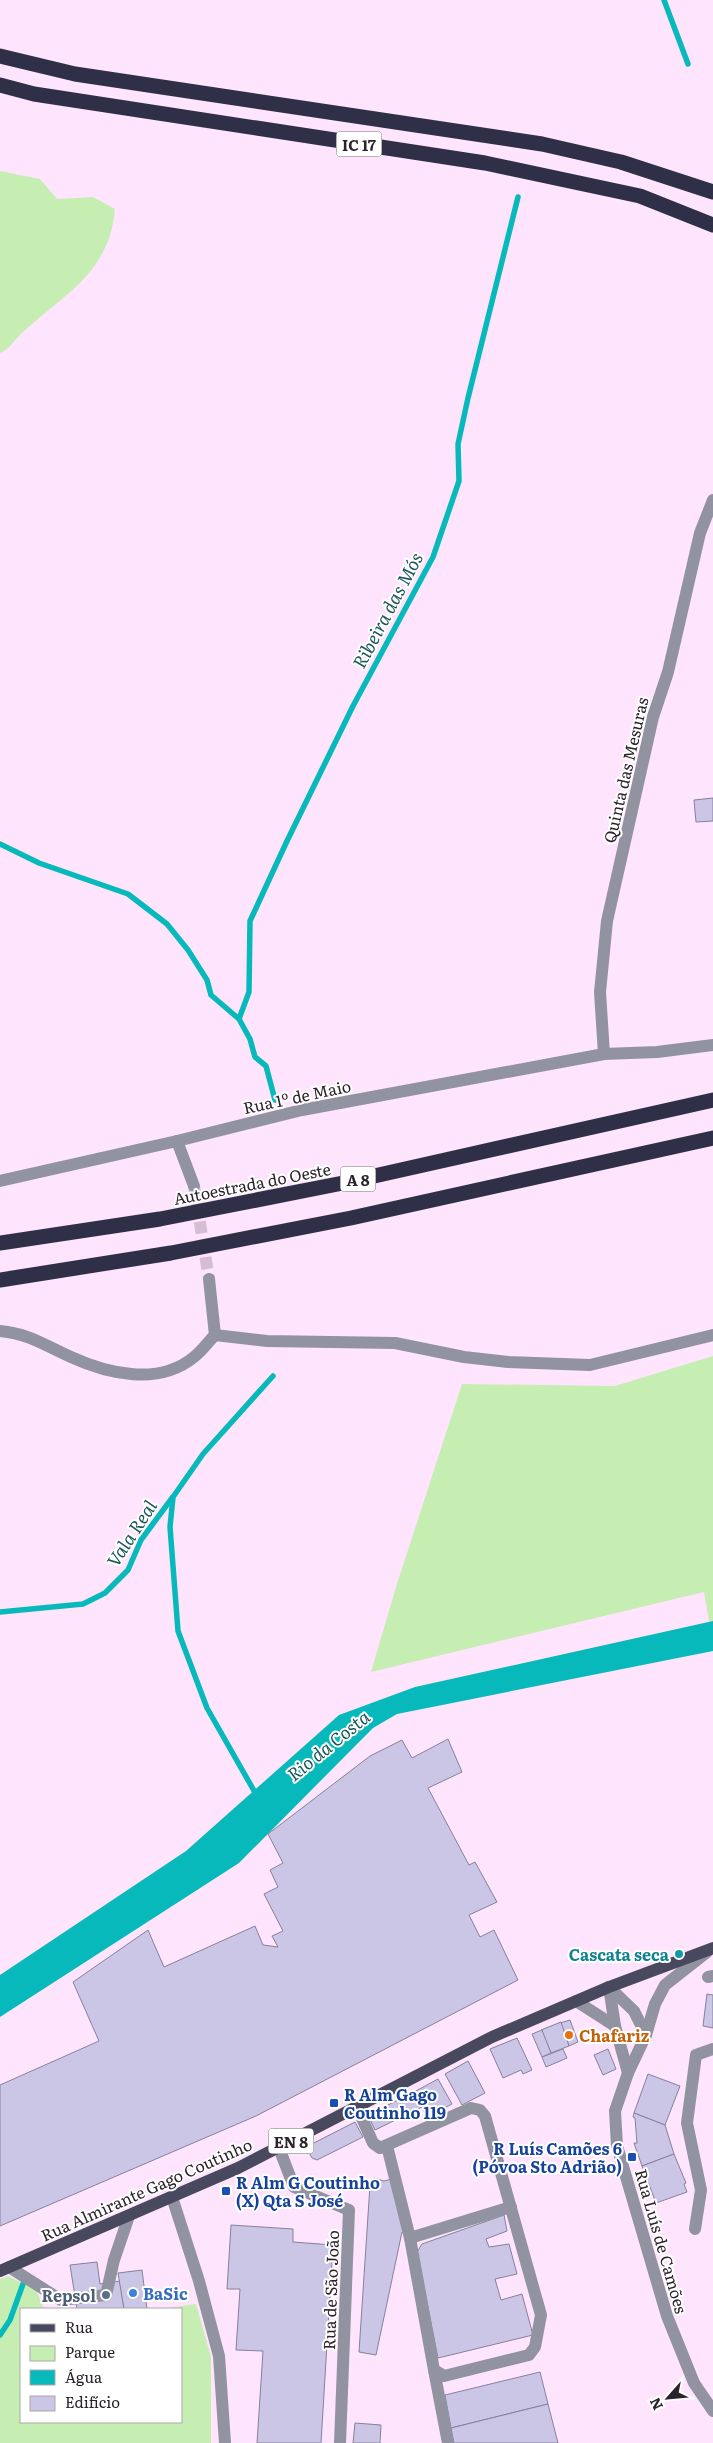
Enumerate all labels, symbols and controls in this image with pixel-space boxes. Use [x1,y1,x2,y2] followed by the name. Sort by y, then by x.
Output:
[336,132,382,156] road number: IC 17
[345,547,429,673] water label: Ribeira das Mós
[597,695,653,845] street label: Quinta das Mesuras
[241,1073,353,1119] street label: Rua 1º de Maio
[171,1156,333,1210] street label: Autoestrada do Oeste
[340,1166,376,1192] road number: A 8
[99,1494,163,1572] water label: Vala Real
[281,1703,376,1787] water label: Rio da Costa
[569,1942,670,1966] place label: Cascata seca
[673,1948,685,1960] marker: Cascata seca
[579,2023,650,2047] place label: Chafariz
[563,2029,575,2041] marker: Chafariz
[344,2082,446,2124] place label: R Alm Gago Coutinho 119
[328,2097,340,2109] marker: R Alm Gago Coutinho 119
[268,2128,314,2154] road number: EN 8
[37,2131,255,2247] street label: Rua Almirante Gago Coutinho
[473,2136,622,2178] place label: R Luís Camões 6 (Póvoa Sto Adrião)
[626,2151,638,2163] marker: R Luís Camões 6 (Póvoa Sto Adrião)
[630,2166,694,2316] street label: Rua Luís de Camões
[236,2170,380,2212] place label: R Alm G Coutinho (X) Qta S José
[220,2185,232,2197] marker: R Alm G Coutinho (X) Qta S José
[316,2230,344,2350] street label: Rua de São João
[143,2281,188,2305] place label: BaSic
[41,2283,96,2307] place label: Repsol
[127,2287,139,2299] marker: BaSic
[100,2289,112,2301] marker: Repsol
[20,2308,182,2423] legend
[65,2315,94,2338] text: Rua
[65,2340,115,2363] text: Parque
[65,2365,103,2388] text: Água
[643,2373,693,2423] north arrow
[65,2390,120,2413] text: Edifício
[644,2394,667,2414] text: N

